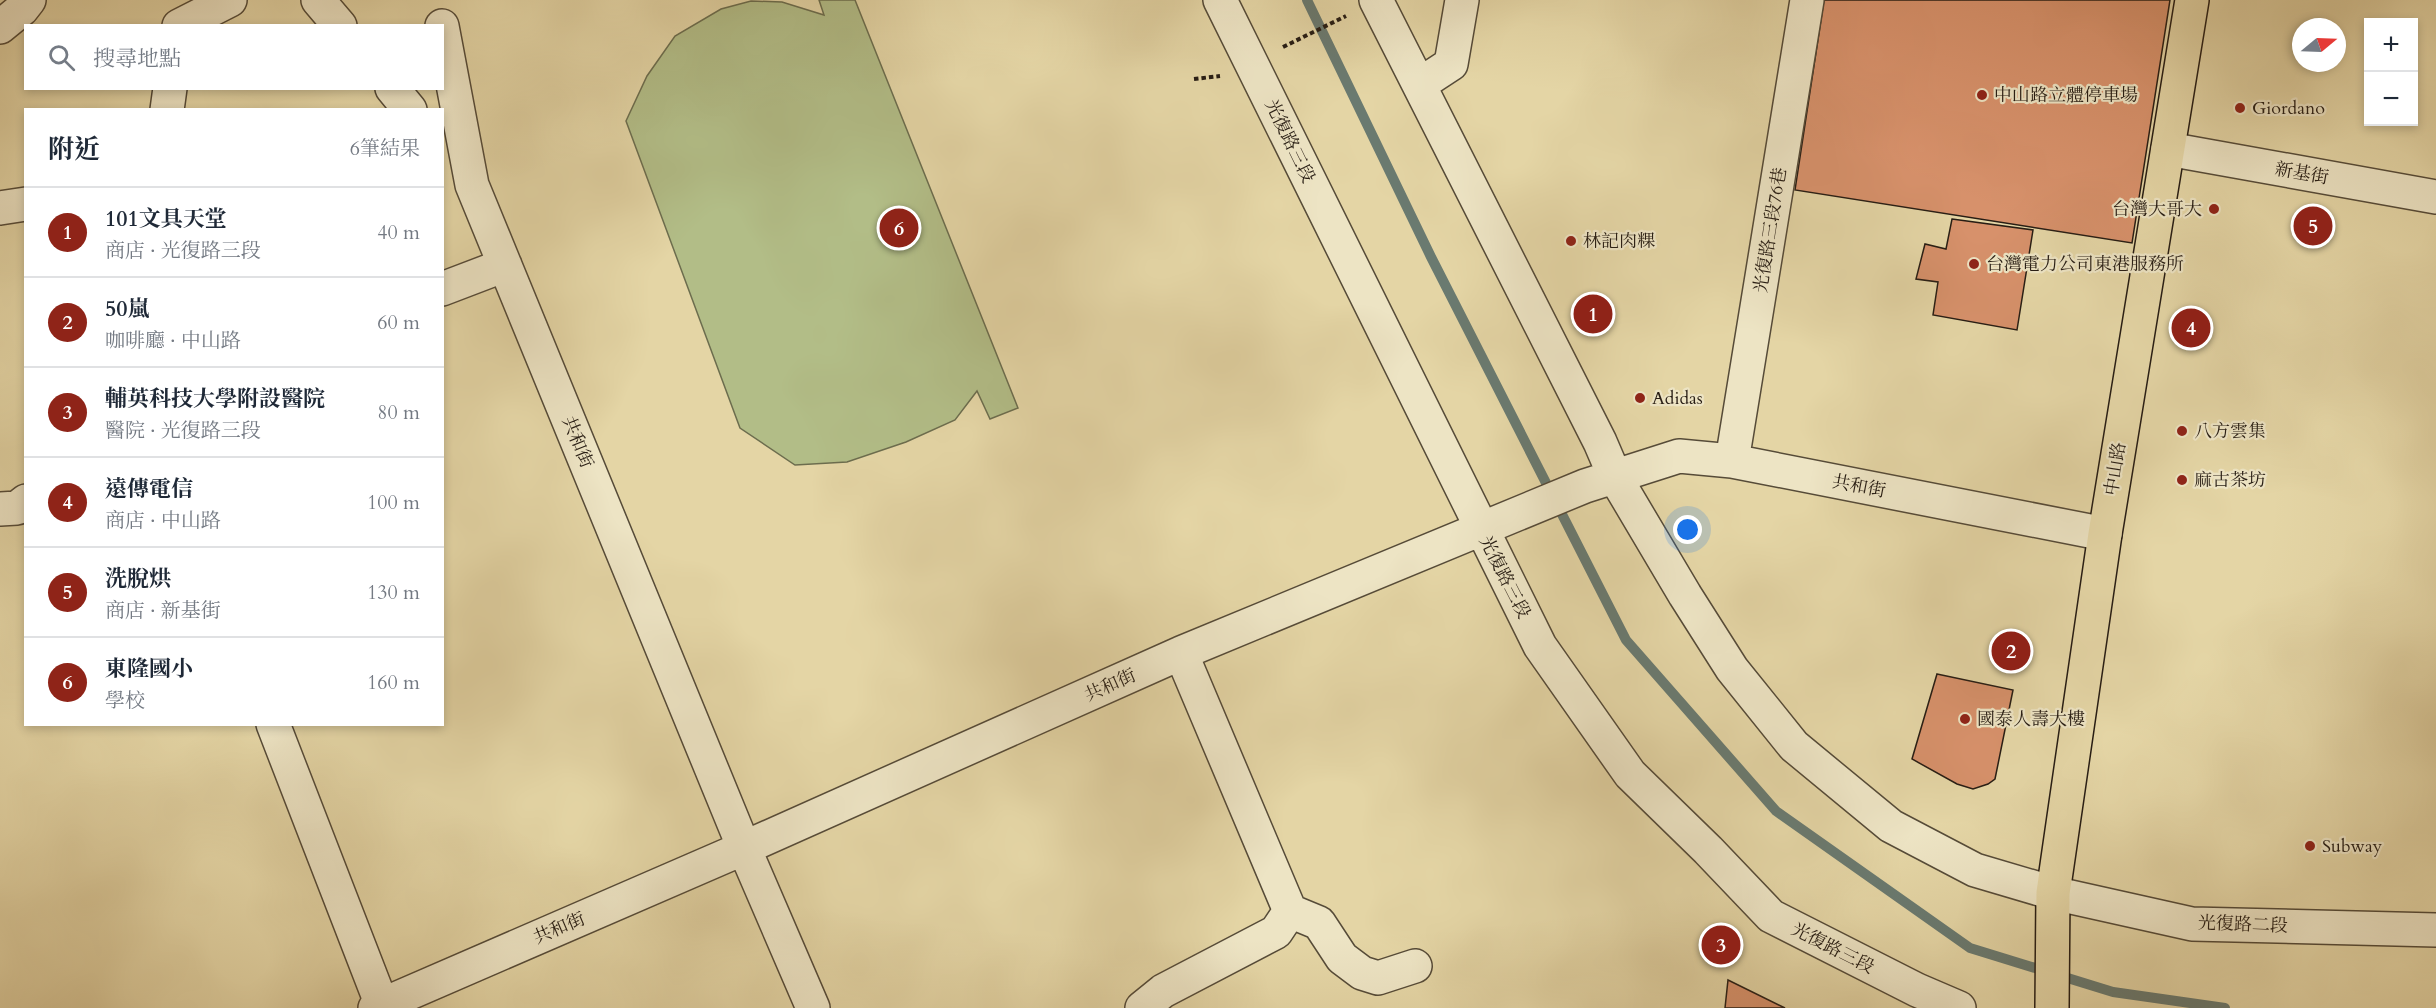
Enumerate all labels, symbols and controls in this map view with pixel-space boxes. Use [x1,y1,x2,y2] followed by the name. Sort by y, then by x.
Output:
[2292,18,2346,72] north arrow
[2364,18,2418,126] map controls
[2364,18,2418,72] button: +
[24,24,444,90] search box
[45,41,78,74] icon: search
[93,44,181,74] text: 搜尋地點
[2364,72,2418,126] button: −
[1994,83,2138,108] place label: 中山路立體停車場
[1975,88,1989,102] marker: 中山路立體停車場
[1259,95,1321,187] street label: 光復路三段
[2252,96,2325,121] place label: Giordano
[2233,101,2247,115] marker: Giordano
[48,132,100,167] text: 附近
[350,135,420,162] text: 6筆結果
[2273,156,2331,190] street label: 新基街
[1748,166,1793,294] street label: 光復路三段76巷
[2112,197,2202,222] place label: 台灣大哥大
[2207,202,2221,216] marker: 台灣大哥大
[105,204,227,234] text: 101文具天堂
[2294,204,2332,248] pin: 5
[880,206,918,250] pin: 6
[62,219,73,246] text: 1
[377,219,420,246] text: 40 m
[1583,229,1655,254] place label: 林記肉粿
[1564,234,1578,248] marker: 林記肉粿
[105,237,261,264] text: 商店 · 光復路三段
[1986,252,2184,277] place label: 台灣電力公司東港服務所
[1967,257,1981,271] marker: 台灣電力公司東港服務所
[1574,292,1612,336] pin: 1
[105,294,150,324] text: 50嵐
[2172,306,2210,350] pin: 4
[62,309,73,336] text: 2
[377,309,420,336] text: 60 m
[105,327,241,354] text: 咖啡廳 · 中山路
[105,384,325,414] text: 輔英科技大學附設醫院
[1652,386,1703,411] place label: Adidas
[1633,391,1647,405] marker: Adidas
[62,399,73,426] text: 3
[377,399,420,426] text: 80 m
[556,412,599,472] street label: 共和街
[105,417,261,444] text: 醫院 · 光復路三段
[2194,419,2266,444] place label: 八方雲集
[2175,424,2189,438] marker: 八方雲集
[2099,440,2132,498] street label: 中山路
[2194,468,2266,493] place label: 麻古茶坊
[1830,469,1888,504] street label: 共和街
[2175,473,2189,487] marker: 麻古茶坊
[105,474,193,504] text: 遠傳電信
[62,489,73,516] text: 4
[367,489,420,516] text: 100 m
[105,507,221,534] text: 商店 · 中山路
[1673,515,1702,544] your location
[1473,531,1536,623] street label: 光復路三段
[105,564,171,594] text: 洗脫烘
[62,579,73,606] text: 5
[367,579,420,606] text: 130 m
[105,597,221,624] text: 商店 · 新基街
[1992,628,2030,674] pin: 2
[105,654,193,684] text: 東隆國小
[1080,663,1140,708] street label: 共和街
[62,669,73,696] text: 6
[367,669,420,696] text: 160 m
[105,687,145,714] text: 學校
[1977,707,2085,732] place label: 國泰人壽大樓
[1958,712,1972,726] marker: 國泰人壽大樓
[2322,834,2383,859] place label: Subway
[2303,839,2317,853] marker: Subway
[529,906,589,951] street label: 共和街
[2198,910,2288,939] street label: 光復路二段
[1787,917,1879,980] street label: 光復路三段
[1702,922,1740,968] pin: 3

